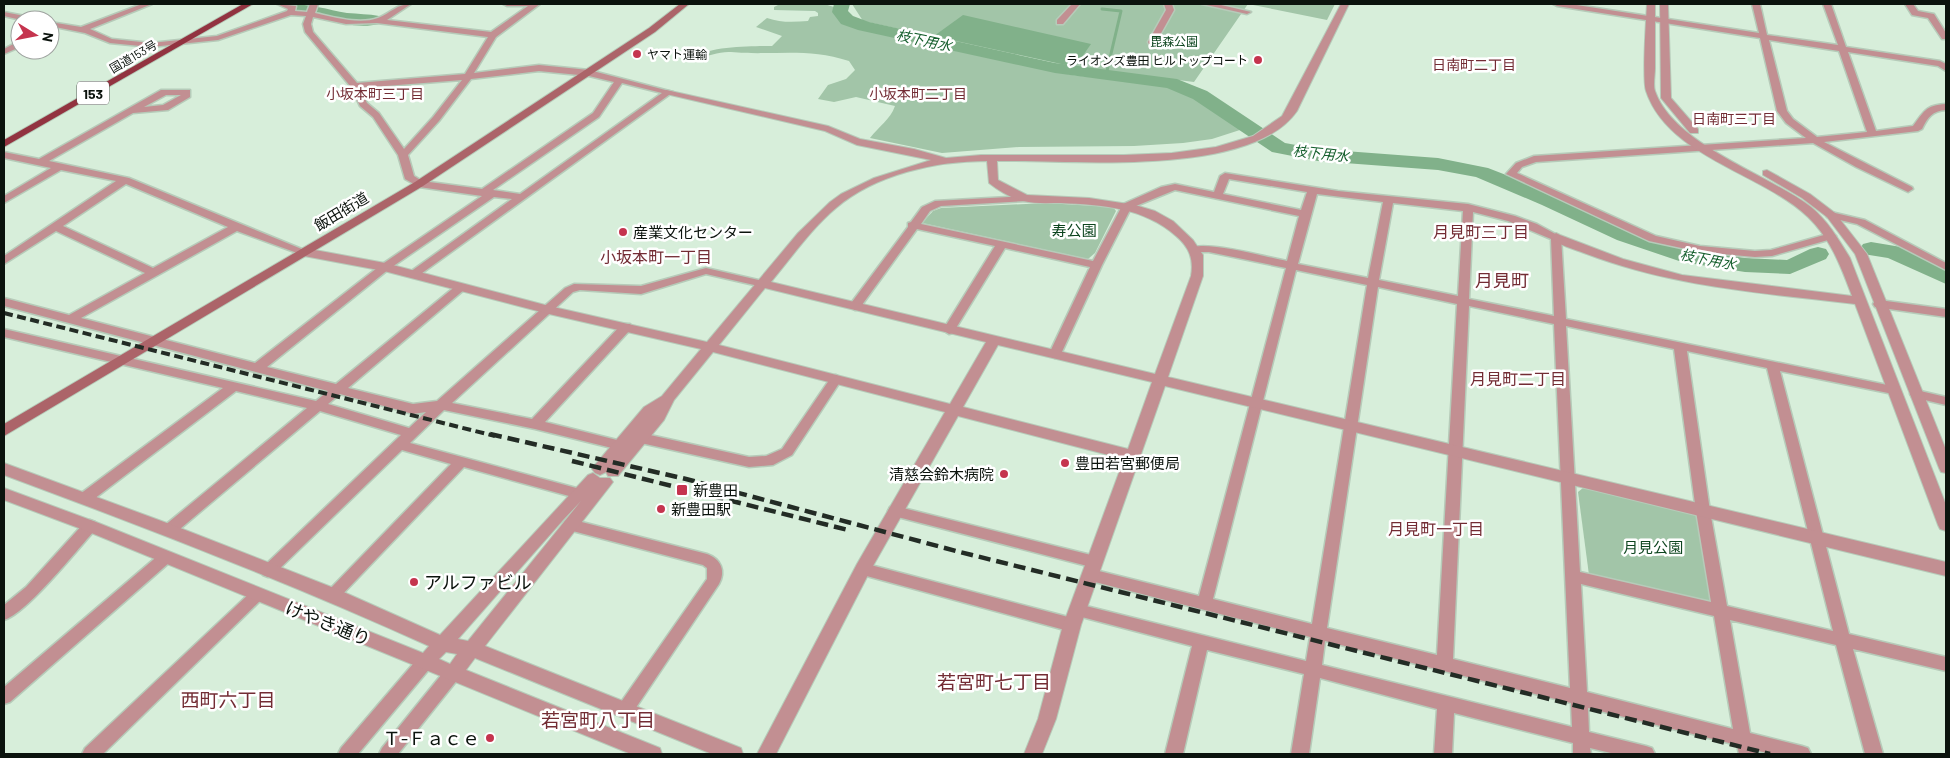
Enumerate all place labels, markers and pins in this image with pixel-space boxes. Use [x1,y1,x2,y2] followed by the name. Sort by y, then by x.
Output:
[647,47,707,61] place label: ヤマト運輸
[631,48,643,60] marker: ヤマト運輸
[1066,53,1248,67] place label: ライオンズ豊田 ヒルトップコート
[1252,54,1264,66] marker: ライオンズ豊田 ヒルトップコート
[633,223,753,241] place label: 産業文化センター
[617,226,629,238] marker: 産業文化センター
[1075,454,1180,472] place label: 豊田若宮郵便局
[1059,457,1071,469] marker: 豊田若宮郵便局
[889,465,994,483] place label: 清慈会鈴木病院
[998,468,1010,480] marker: 清慈会鈴木病院
[693,481,738,499] place label: 新豊田
[675,483,689,497] marker: 新豊田
[671,500,731,518] place label: 新豊田駅
[655,503,667,515] marker: 新豊田駅
[424,571,532,593] place label: アルファビル
[408,576,420,588] marker: アルファビル
[383,727,480,749] place label: Ｔ-Ｆａｃｅ
[484,732,496,744] marker: Ｔ-Ｆａｃｅ

